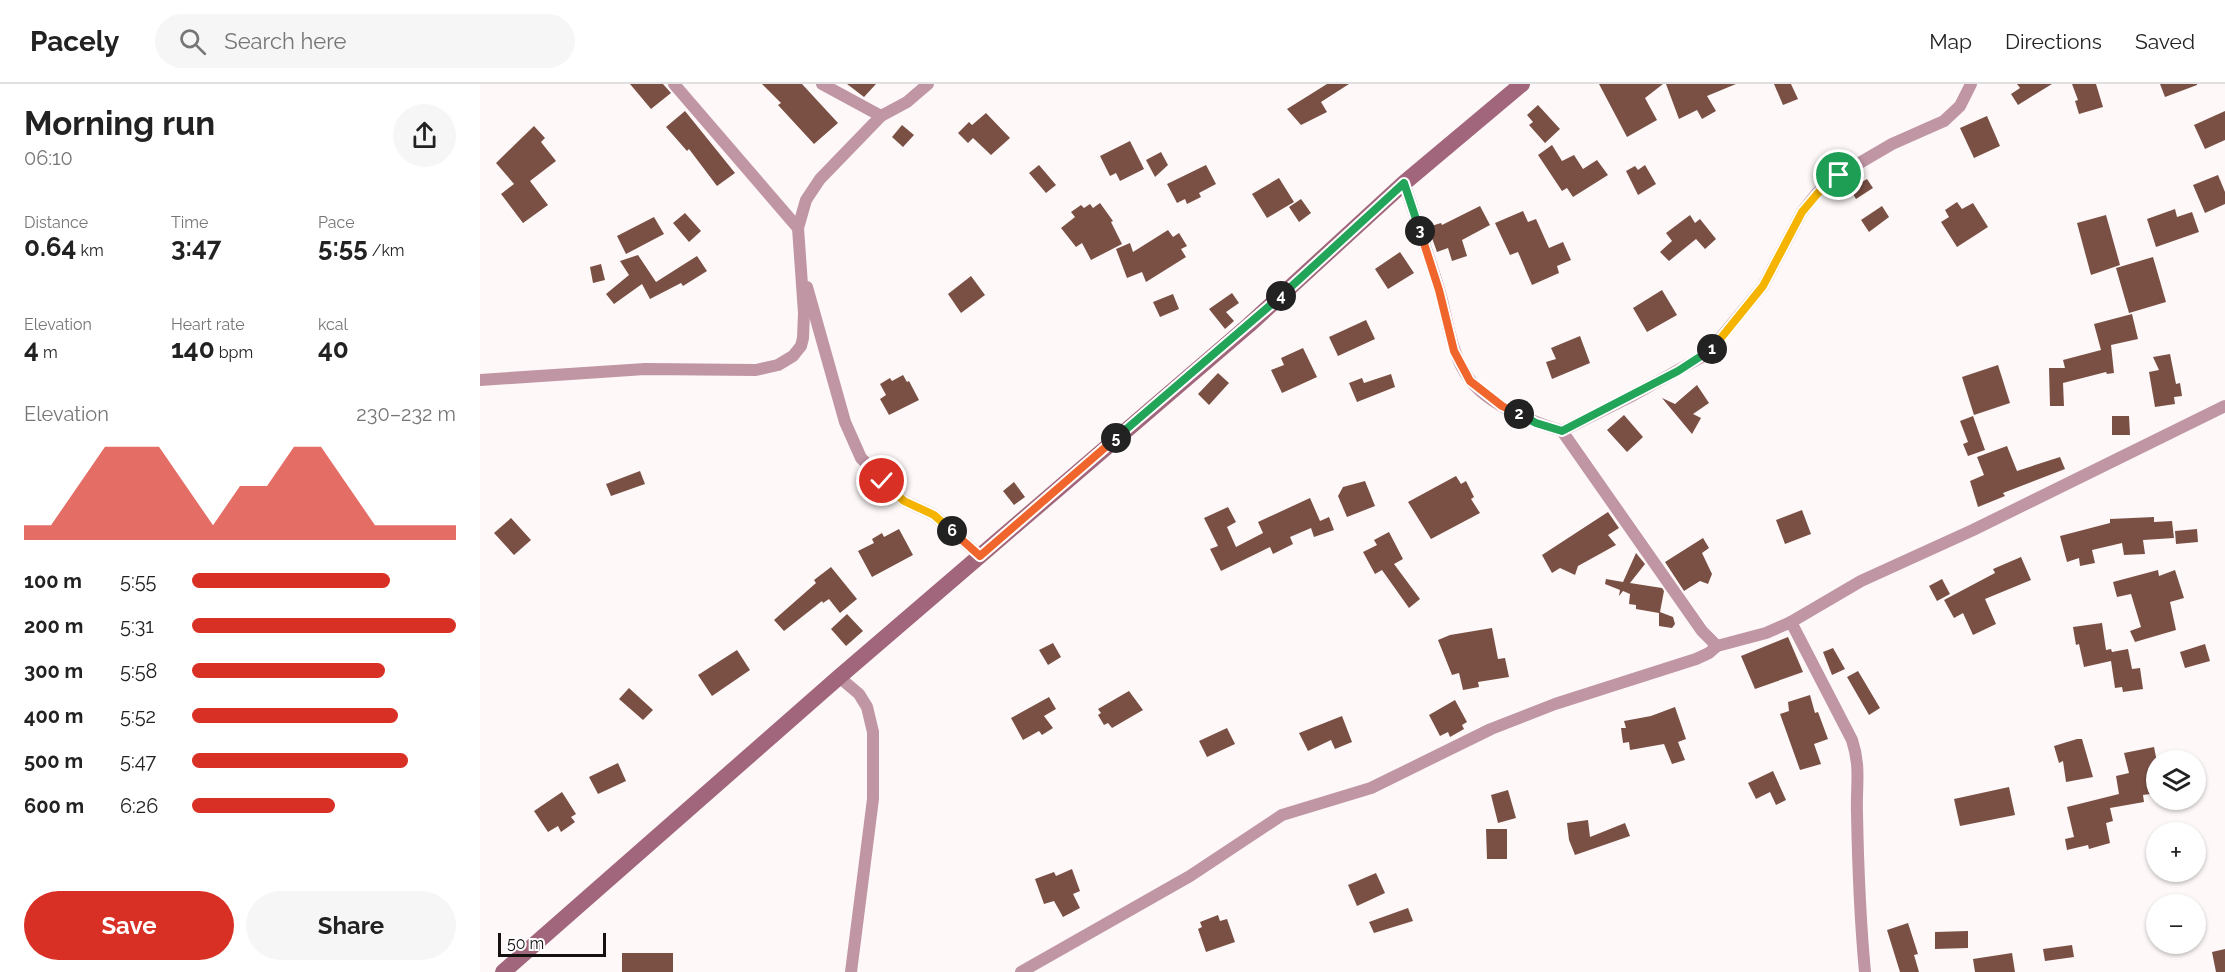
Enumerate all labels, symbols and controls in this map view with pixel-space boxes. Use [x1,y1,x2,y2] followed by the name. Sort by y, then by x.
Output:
[155,14,575,68] search box
[30,25,119,58] text: Pacely
[176,25,209,58] icon: search
[224,28,346,54] text: Search here
[1929,29,1972,54] text: Map
[2005,29,2102,54] text: Directions
[2135,29,2195,54] text: Saved
[24,104,215,143] text: Morning run
[393,104,456,167] button: share
[24,146,73,170] text: 06:10
[1813,149,1864,200] pin
[1822,158,1855,191] icon: arrive
[24,213,88,232] text: Distance
[171,213,208,232] text: Time
[318,213,355,232] text: Pace
[1405,216,1435,246] pin: 3
[1416,221,1424,240] text: 3
[24,232,76,262] text: 0.64
[171,232,221,262] text: 3:47
[318,232,368,262] text: 5:55
[76,241,104,260] text: km
[368,241,405,260] text: /km
[1266,281,1296,311] pin: 4
[1276,286,1286,305] text: 4
[24,315,92,334] text: Elevation
[171,315,245,334] text: Heart rate
[318,315,348,334] text: kcal
[24,334,39,364] text: 4
[171,334,215,364] text: 140
[318,334,349,364] text: 40
[1697,334,1727,364] pin: 1
[1708,339,1716,358] text: 1
[39,343,58,362] text: m
[215,343,253,362] text: bpm
[1504,399,1534,429] pin: 2
[24,402,109,426] text: Elevation
[356,402,456,426] text: 230–232 m
[1514,404,1524,423] text: 2
[1101,423,1131,453] pin: 5
[1112,428,1120,447] text: 5
[856,455,907,506] pin
[865,464,898,497] icon: check
[937,516,967,546] pin: 6
[947,521,957,540] text: 6
[24,569,82,593] text: 100 m
[120,569,156,593] text: 5:55
[24,614,83,638] text: 200 m
[120,614,154,638] text: 5:31
[24,659,83,683] text: 300 m
[120,659,157,683] text: 5:58
[24,704,83,728] text: 400 m
[120,704,156,728] text: 5:52
[24,749,83,773] text: 500 m
[120,749,156,773] text: 5:47
[2146,750,2206,954] map controls
[2146,750,2206,810] button: layers
[24,794,84,818] text: 600 m
[120,794,158,818] text: 6:26
[2146,822,2206,882] button: +
[24,891,234,960] button: Save
[246,891,456,960] button: Share
[2146,894,2206,954] button: −
[498,930,606,958] scale bar
[507,934,544,953] text: 50 m

